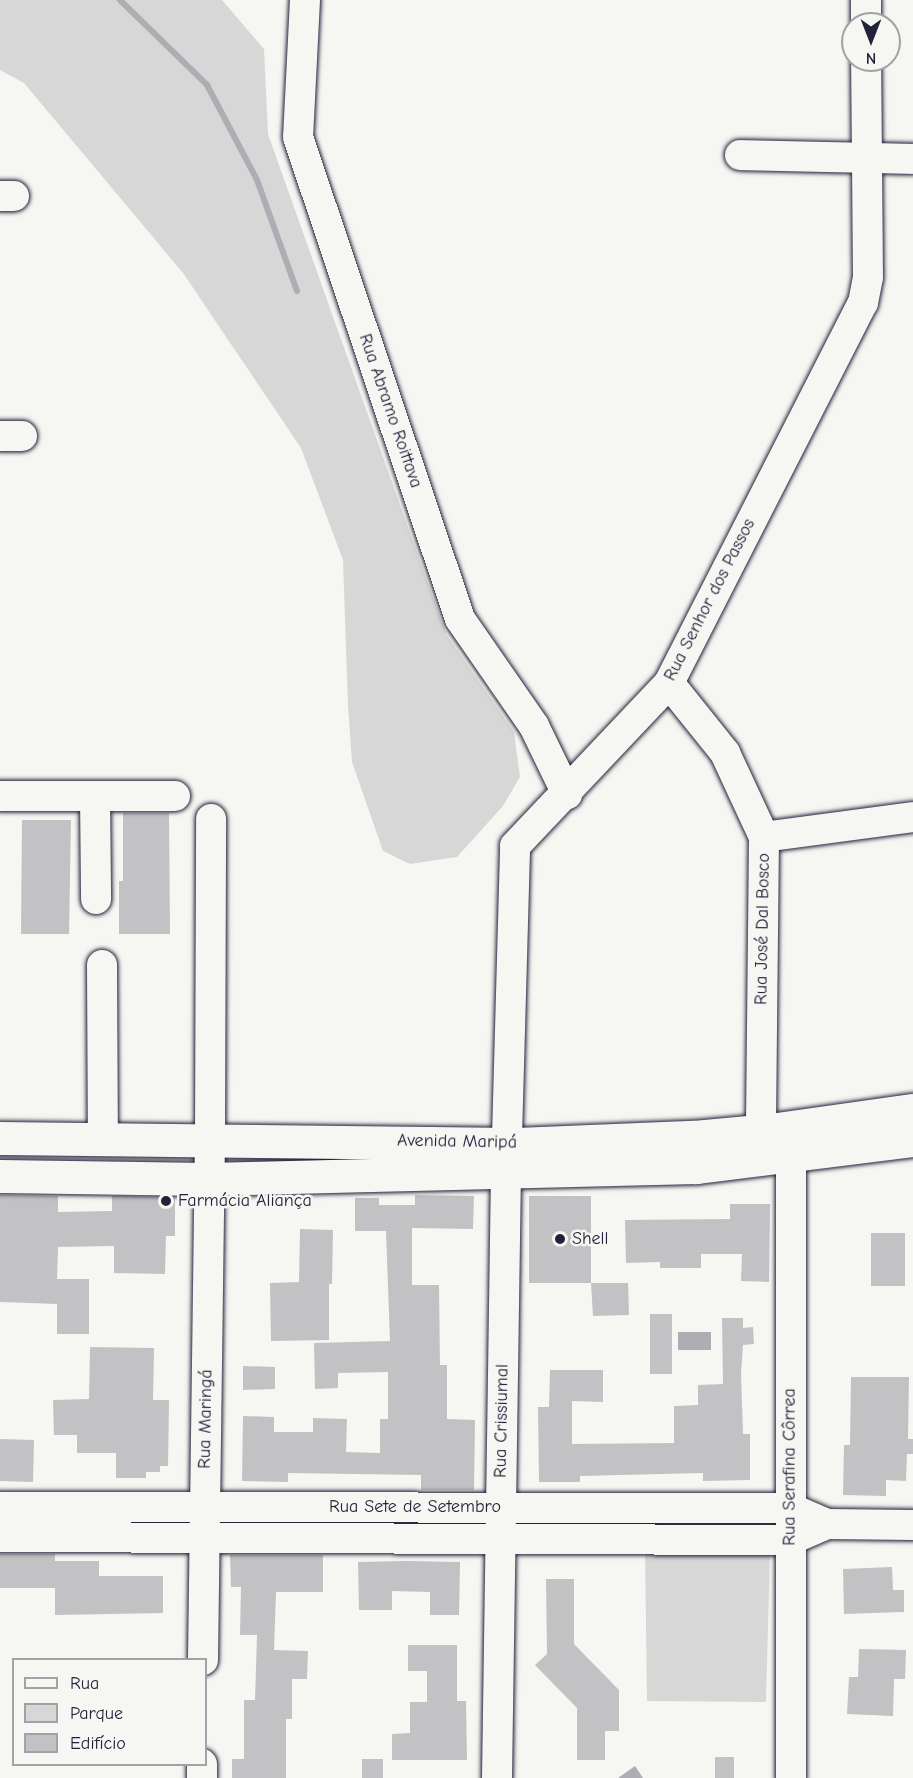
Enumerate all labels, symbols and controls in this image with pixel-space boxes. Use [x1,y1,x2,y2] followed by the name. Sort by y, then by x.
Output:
[841,12,901,72] north arrow
[866,49,876,67] text: N
[354,331,426,491] street label: Rua Abramo Roittava
[660,515,760,685] street label: Rua Senhor dos Passos
[751,853,775,1005] street label: Rua José Dal Bosco
[397,1130,517,1154] street label: Avenida Maripá
[178,1190,312,1212] place label: Farmácia Aliança
[159,1194,173,1208] marker: Farmácia Aliança
[572,1228,608,1250] place label: Shell
[553,1232,567,1246] marker: Shell
[490,1364,514,1478] street label: Rua Crissiumal
[194,1369,218,1469] street label: Rua Maringá
[779,1388,801,1546] street label: Rua Serafina Côrrea
[329,1496,501,1518] street label: Rua Sete de Setembro
[12,1658,207,1766] legend
[70,1673,99,1694] text: Rua
[70,1703,123,1724] text: Parque
[70,1733,126,1754] text: Edifício

